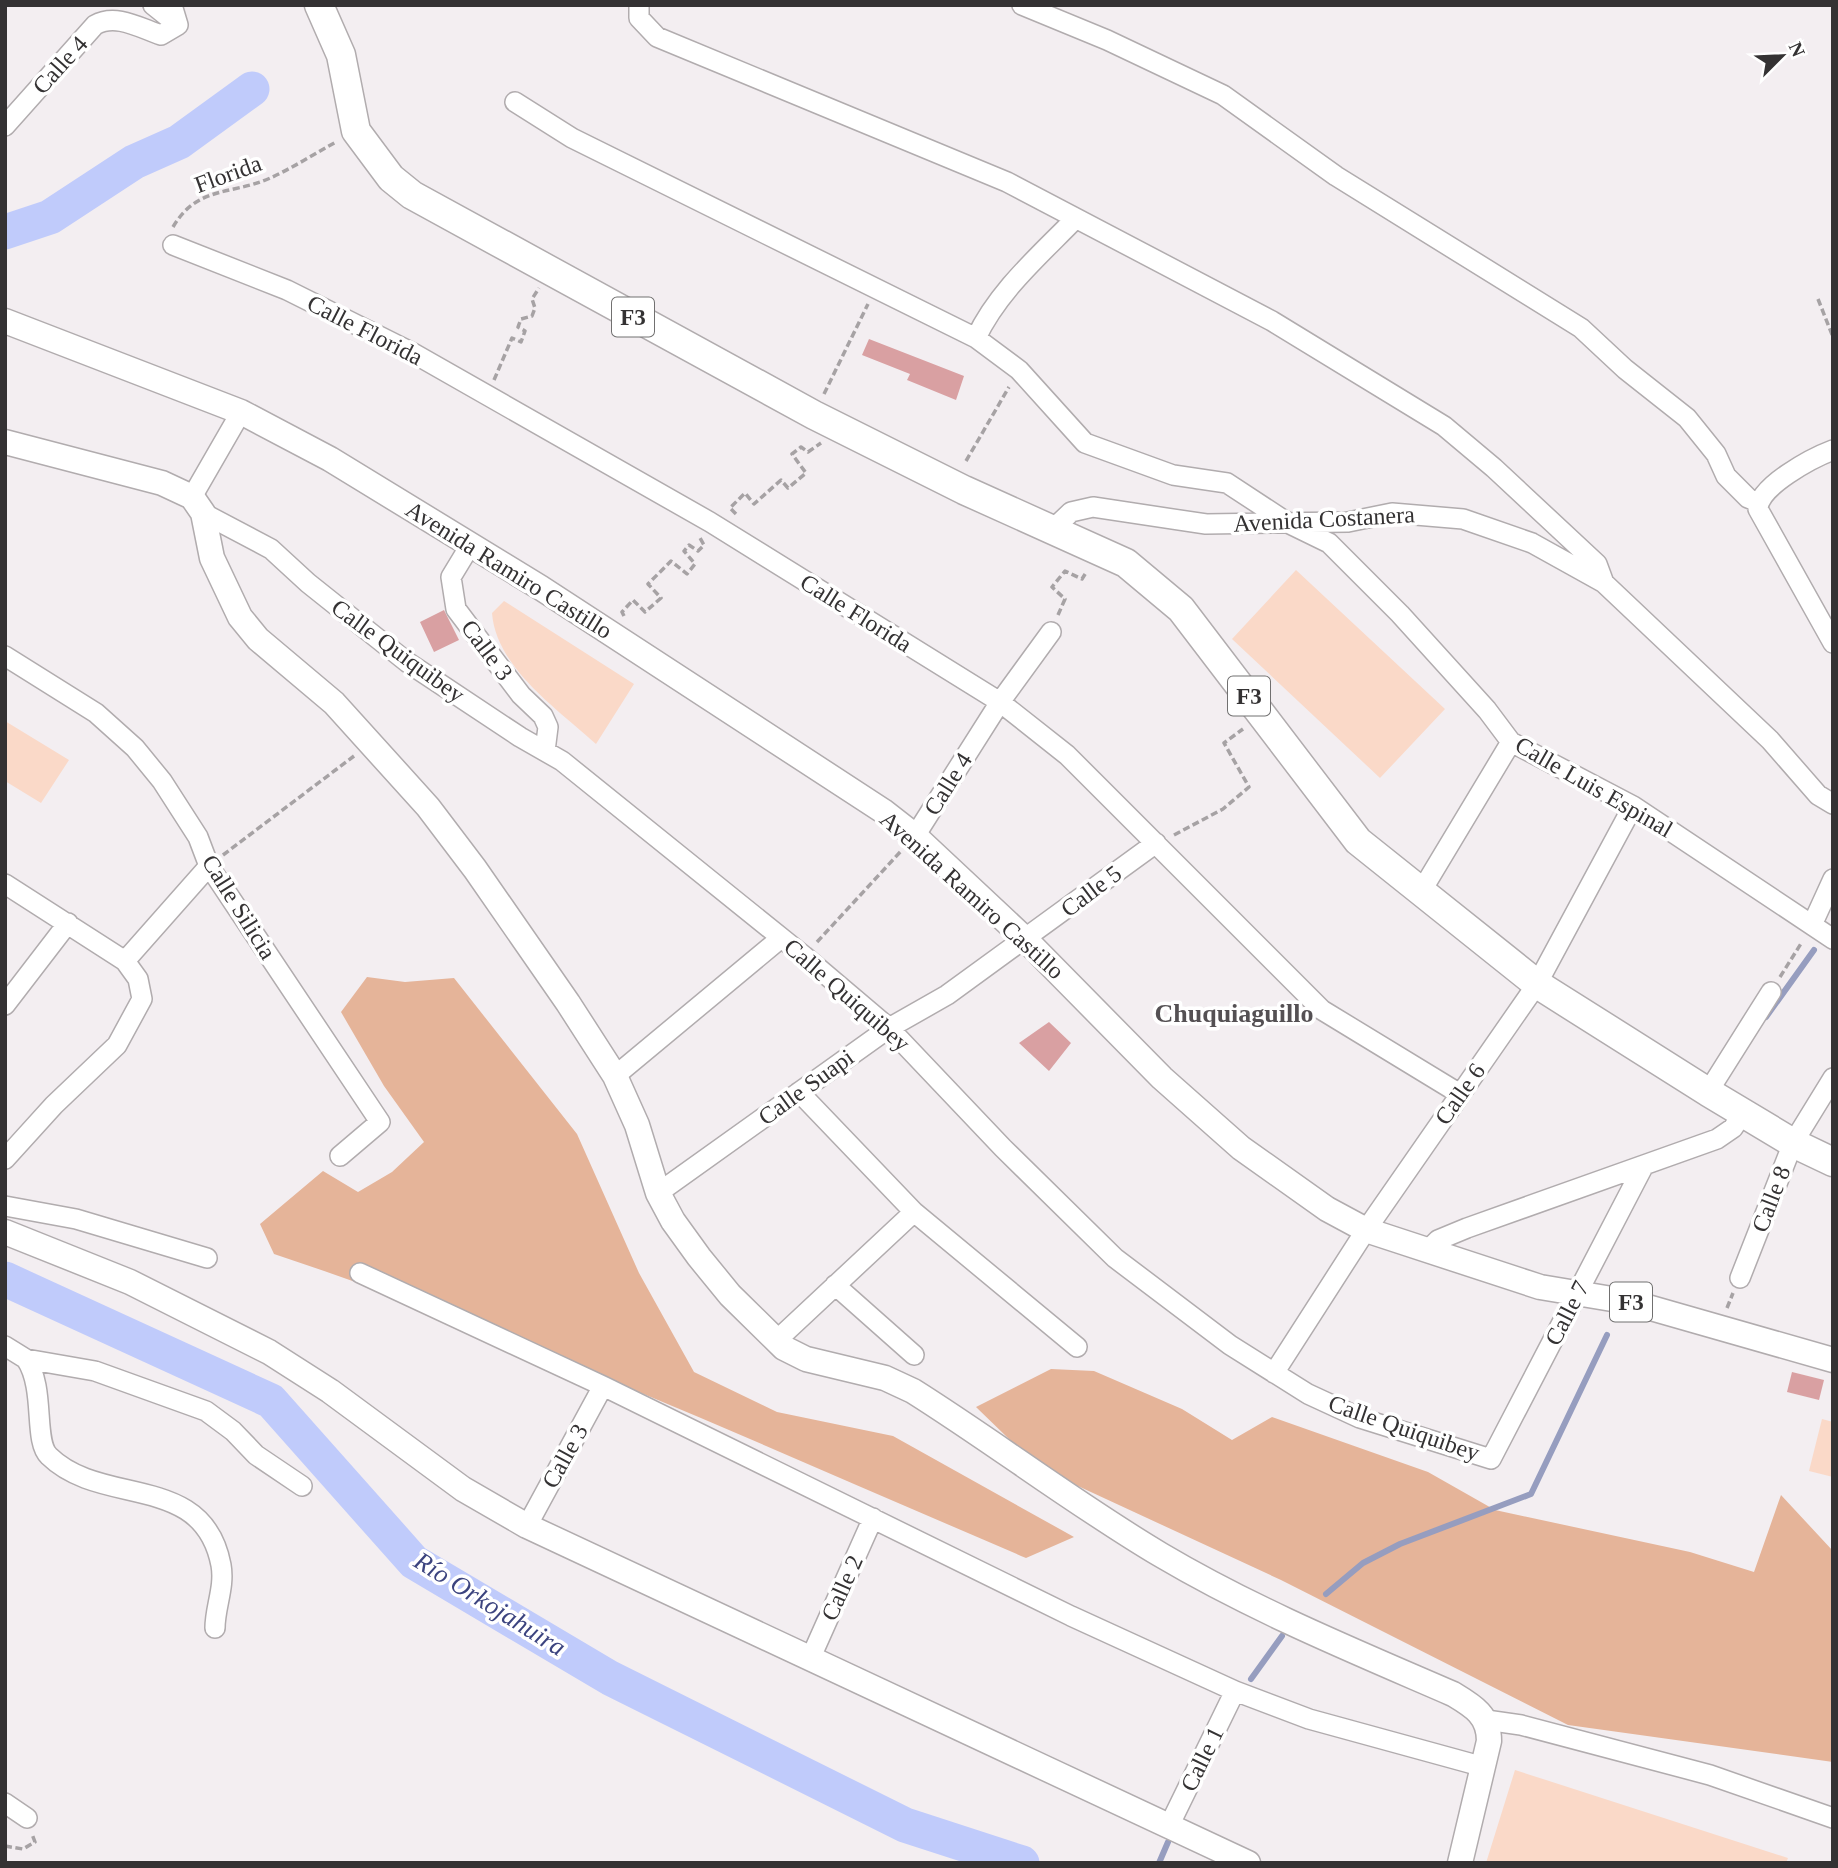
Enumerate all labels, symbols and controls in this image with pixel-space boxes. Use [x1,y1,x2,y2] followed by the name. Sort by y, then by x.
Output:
[1747,21,1817,91] north arrow
[27,31,93,99] street label: Calle 4
[1785,39,1810,60] text: N
[191,150,265,198] street label: Florida
[303,290,427,370] street label: Calle Florida
[612,298,654,336] road number: F3
[401,496,617,644] street label: Avenida Ramiro Castillo
[1233,501,1416,537] street label: Avenida Costanera
[796,569,917,658] street label: Calle Florida
[326,594,470,708] street label: Calle Quiquibey
[456,615,518,685] street label: Calle 3
[1228,676,1270,716] road number: F3
[1511,731,1678,843] street label: Calle Luis Espinal
[919,748,977,820] street label: Calle 4
[875,806,1069,984] street label: Avenida Ramiro Castillo
[197,850,281,964] street label: Calle Silicia
[1056,860,1126,922] street label: Calle 5
[779,933,915,1057] street label: Calle Quiquibey
[1155,999,1313,1028] district label: Chuquiaguillo
[753,1044,859,1130] street label: Calle Suapi
[1430,1058,1490,1130] street label: Calle 6
[1747,1162,1795,1236] street label: Calle 8
[1540,1277,1594,1349] street label: Calle 7
[1610,1282,1652,1322] road number: F3
[1325,1390,1483,1466] street label: Calle Quiquibey
[537,1420,593,1492] street label: Calle 3
[408,1545,571,1662] water label: Río Orkojahuira
[816,1551,868,1625] street label: Calle 2
[1175,1722,1229,1796] street label: Calle 1

